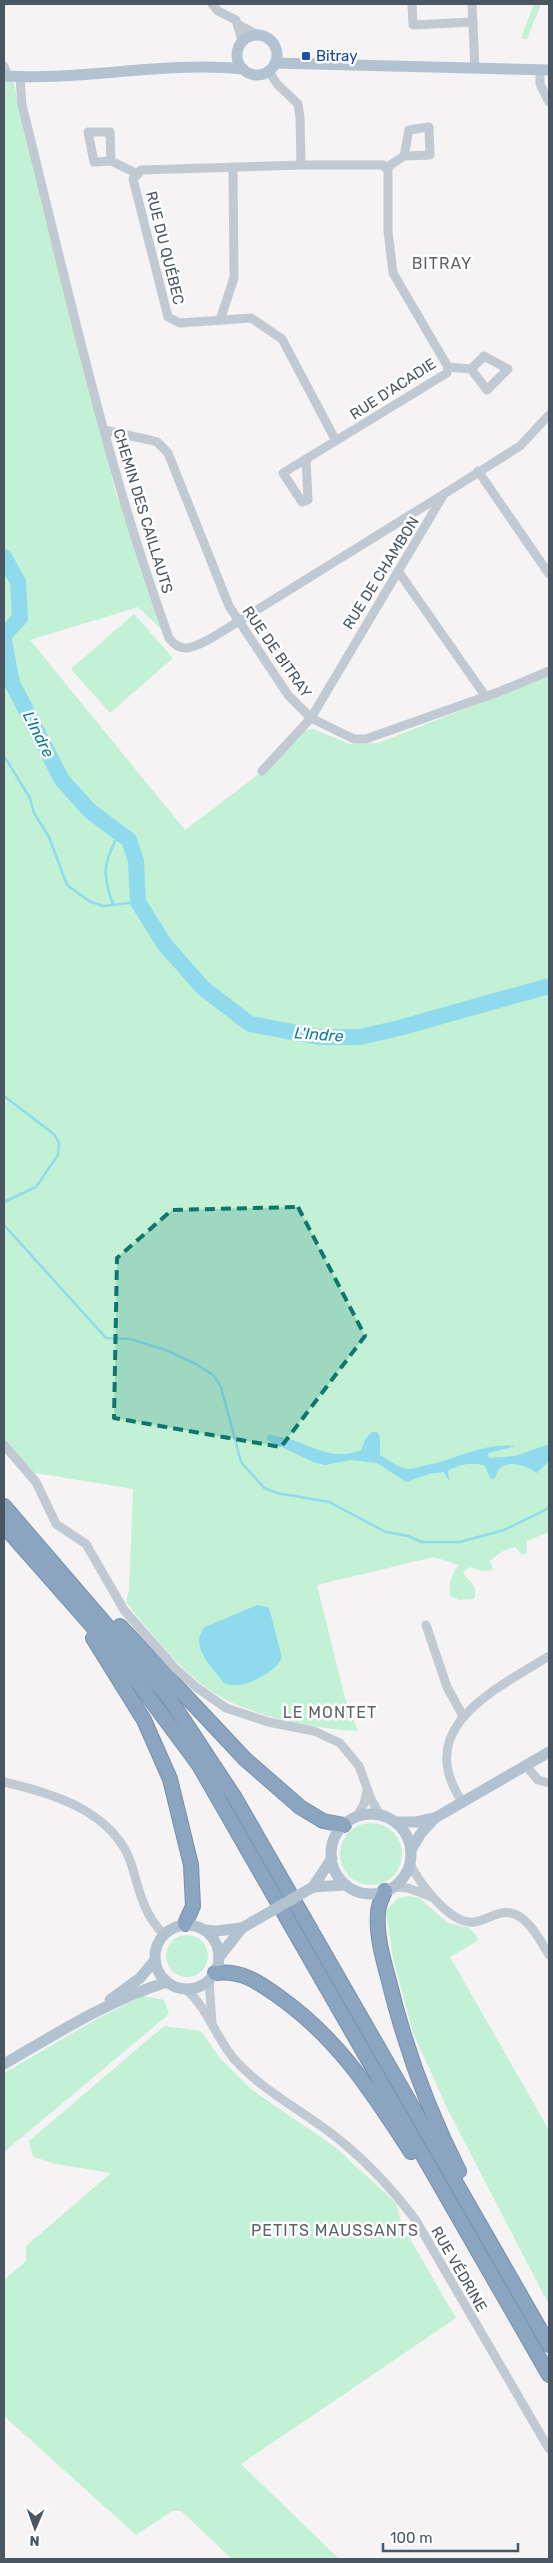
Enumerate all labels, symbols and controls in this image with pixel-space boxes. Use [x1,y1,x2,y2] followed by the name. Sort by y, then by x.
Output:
[316,47,357,65] place label: Bitray
[300,50,312,62] marker: Bitray
[142,189,188,307] street label: RUE DU QUÉBEC
[412,254,472,273] district label: BITRAY
[347,354,439,424] street label: RUE D'ACADIE
[109,426,177,596] street label: CHEMIN DES CAILLAUTS
[339,513,423,633] street label: RUE DE CHAMBON
[239,603,315,701] street label: RUE DE BITRAY
[19,708,58,761] water label: L'Indre
[294,1023,344,1046] water label: L'Indre
[283,1703,377,1722] district label: LE MONTET
[251,2221,419,2240] district label: PETITS MAUSSANTS
[427,2223,491,2315] street label: RUE VÉDRINE
[10,2503,60,2553] north arrow
[383,2520,518,2552] scale bar
[390,2529,432,2547] text: 100 m
[29,2532,40,2549] text: N

